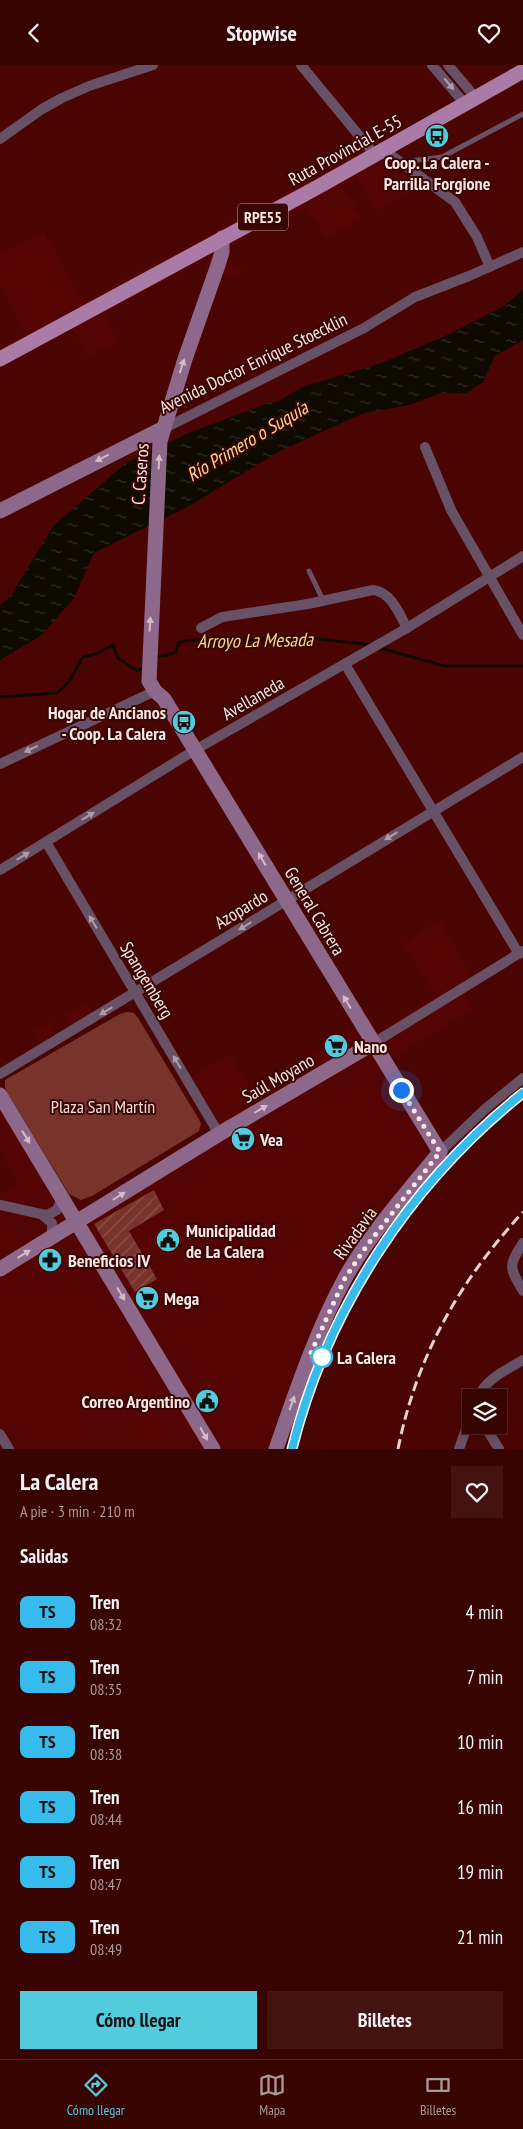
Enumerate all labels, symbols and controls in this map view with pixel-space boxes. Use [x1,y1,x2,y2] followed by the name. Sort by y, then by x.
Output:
[20,19,48,47] icon: back
[226,19,297,47] text: Stopwise
[475,19,503,47] icon: heart
[443,78,454,91] one-way arrow
[284,109,406,191] street label: Ruta Provincial E-55
[424,123,450,149] bus stop icon: Coop. La Calera - Parrilla Forgione
[384,151,491,195] place label: Coop. La Calera - Parrilla Forgione
[238,203,288,231] road number: RPE55
[155,307,351,419] street label: Avenida Doctor Enrique Stoecklin
[179,358,187,373] one-way arrow
[182,395,313,487] water label: Río Primero o Suquía
[126,442,154,506] street label: C. Caseros
[95,454,110,462] one-way arrow
[155,454,163,470] one-way arrow
[147,616,155,632] one-way arrow
[197,627,315,653] water label: Arroyo La Mesada
[218,671,288,725] street label: Avellaneda
[48,701,166,745] place label: Hogar de Ancianos - Coop. La Calera
[171,709,197,735] bus stop icon: Hogar de Ancianos - Coop. La Calera
[24,745,39,753] one-way arrow
[81,812,94,821] one-way arrow
[385,831,398,840] one-way arrow
[17,851,30,860] one-way arrow
[258,851,266,866] one-way arrow
[280,863,350,959] street label: General Cabrera
[210,884,272,934] street label: Azopardo
[89,915,98,928] one-way arrow
[238,921,251,930] one-way arrow
[115,937,179,1023] street label: Spangemberg
[343,995,352,1008] one-way arrow
[100,1006,113,1015] one-way arrow
[323,1033,349,1059] supermarket icon: Nano
[354,1035,387,1058] place label: Nano
[238,1048,318,1108] street label: Saúl Moyano
[172,1055,181,1068] one-way arrow
[389,1078,414,1103] your location
[51,1095,155,1118] park label: Plaza San Martín
[255,1104,268,1113] one-way arrow
[230,1126,256,1152] supermarket icon: Vea
[259,1128,283,1151] place label: Vea
[21,1130,30,1143] one-way arrow
[112,1192,126,1201] one-way arrow
[328,1202,382,1264] street label: Rivadavia
[186,1219,276,1263] place label: Municipalidad de La Calera
[155,1227,181,1253] public building icon: Municipalidad de La Calera
[37,1247,63,1273] pharmacy icon: Beneficios IV
[17,1249,30,1259] one-way arrow
[68,1249,151,1272] place label: Beneficios IV
[134,1285,160,1311] supermarket icon: Mega
[116,1287,125,1300] one-way arrow
[164,1287,199,1310] place label: Mega
[311,1346,333,1368] marker: La Calera
[337,1346,396,1369] place label: La Calera
[194,1388,220,1414] public building icon: Correo Argentino
[462,1389,507,1434] map controls
[462,1389,507,1434] button: layers
[82,1390,190,1413] place label: Correo Argentino
[288,1395,296,1410] one-way arrow
[199,1427,208,1440] one-way arrow
[20,1466,98,1497] text: La Calera
[451,1466,503,1518] button: heart
[20,1501,135,1521] text: A pie · 3 min · 210 m
[20,1544,68,1568] text: Salidas
[90,1590,120,1614] text: Tren
[39,1600,56,1623] text: TS
[466,1600,503,1624] text: 4 min
[90,1614,122,1634] text: 08:32
[90,1655,120,1679] text: Tren
[39,1665,56,1688] text: TS
[466,1665,503,1689] text: 7 min
[90,1679,122,1699] text: 08:35
[90,1720,120,1744] text: Tren
[39,1730,56,1753] text: TS
[457,1730,503,1754] text: 10 min
[90,1744,122,1764] text: 08:38
[90,1785,120,1809] text: Tren
[39,1795,56,1818] text: TS
[457,1795,503,1819] text: 16 min
[90,1809,122,1829] text: 08:44
[90,1850,120,1874] text: Tren
[39,1860,56,1883] text: TS
[457,1860,503,1884] text: 19 min
[90,1874,122,1894] text: 08:47
[90,1915,120,1939] text: Tren
[39,1925,56,1948] text: TS
[457,1925,503,1949] text: 21 min
[90,1939,122,1959] text: 08:49
[20,1991,257,2049] button: Cómo llegar
[267,1991,503,2049] button: Billetes
[67,2071,125,2119] tab: Cómo llegar
[258,2071,286,2119] tab: Mapa
[420,2071,456,2119] tab: Billetes

